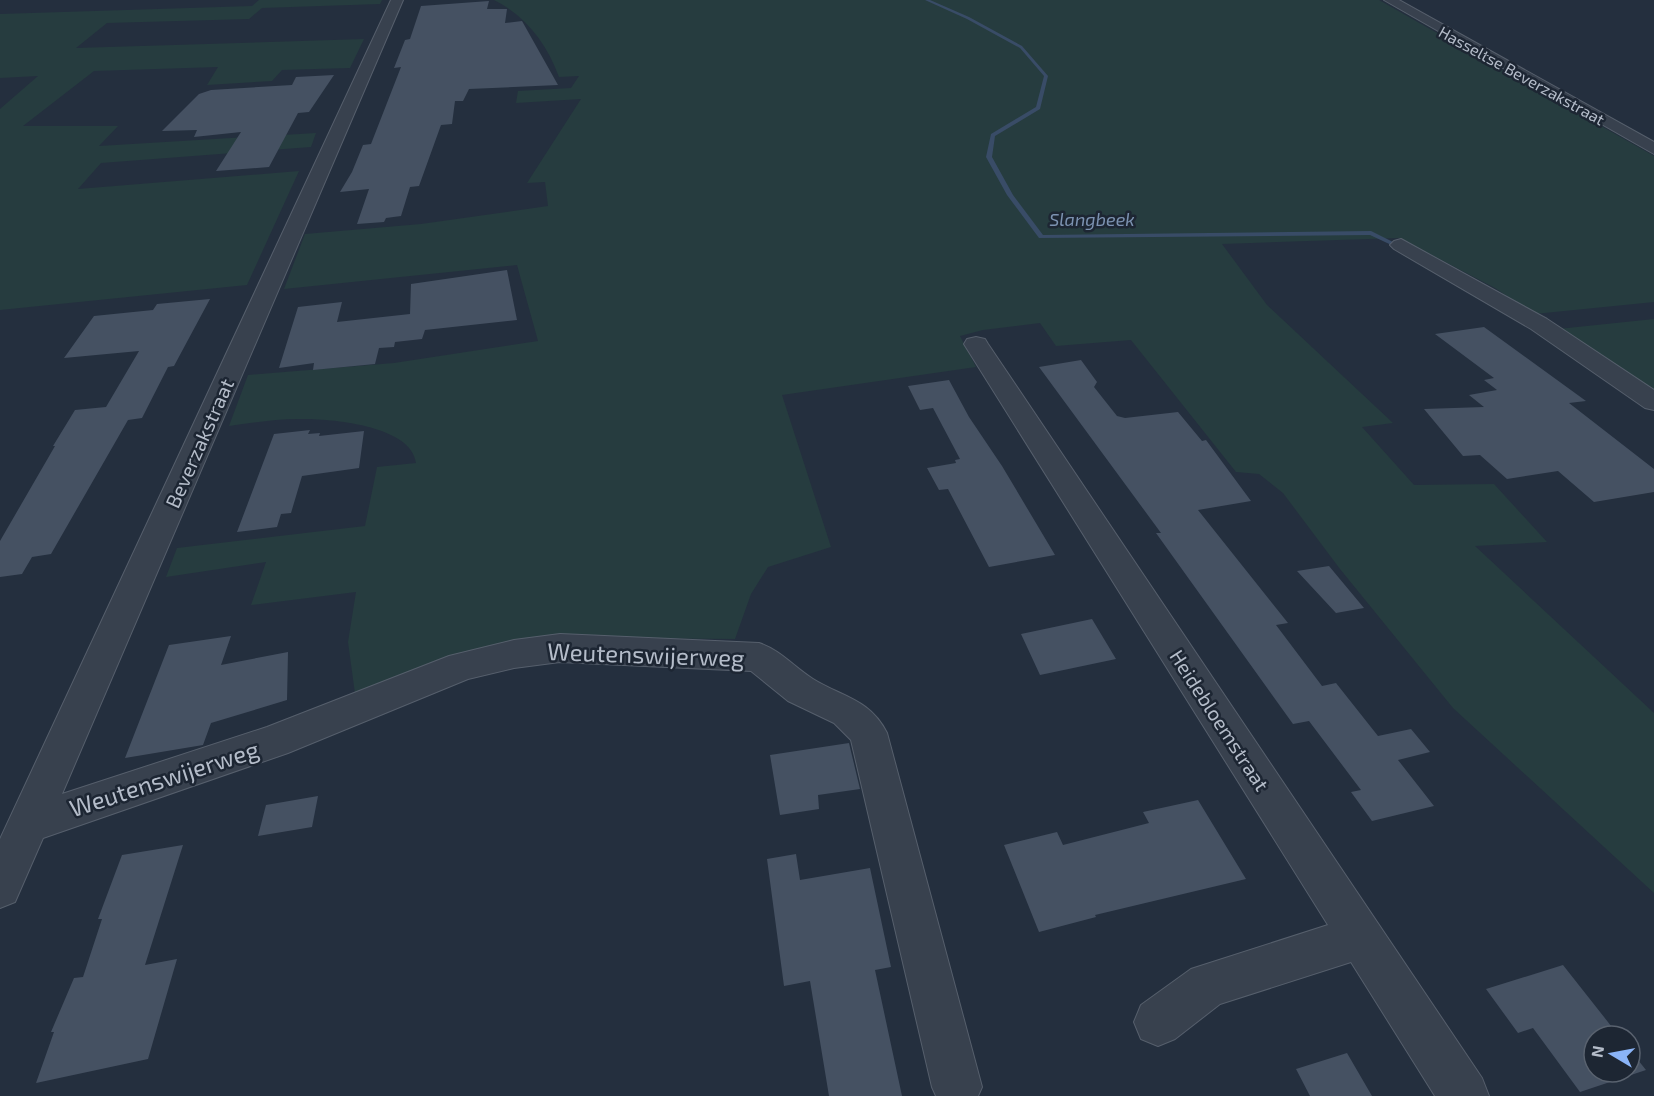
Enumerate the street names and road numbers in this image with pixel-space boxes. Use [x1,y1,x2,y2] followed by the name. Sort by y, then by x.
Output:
[1436,21,1608,129] street label: Hasseltse Beverzakstraat
[160,374,238,511] street label: Beverzakstraat
[547,636,745,672] street label: Weutenswijerweg
[1165,645,1275,795] street label: Heidebloemstraat
[66,734,262,822] street label: Weutenswijerweg

